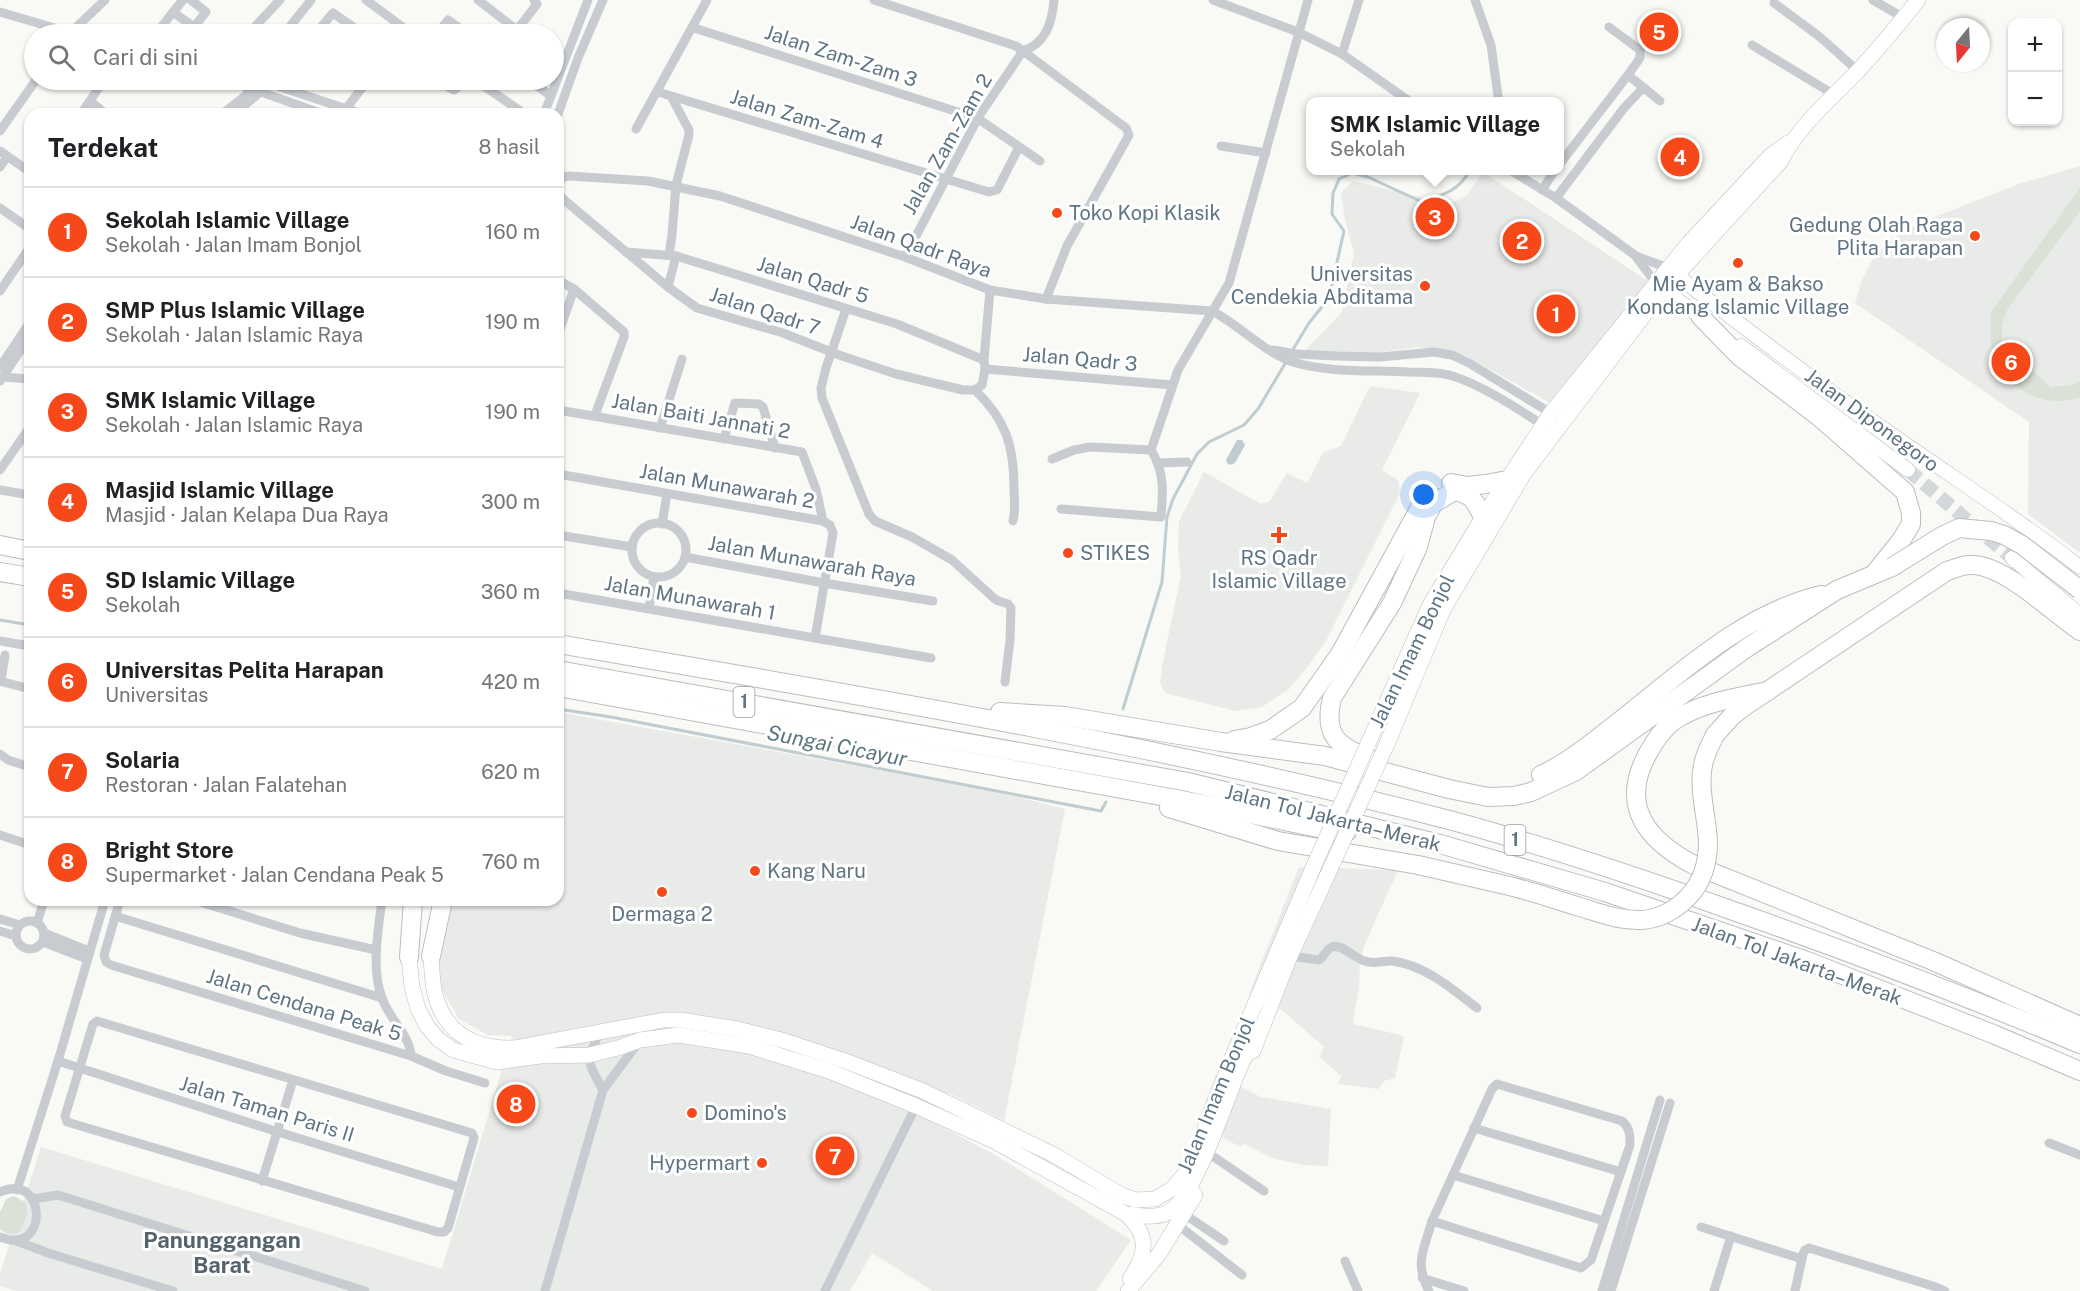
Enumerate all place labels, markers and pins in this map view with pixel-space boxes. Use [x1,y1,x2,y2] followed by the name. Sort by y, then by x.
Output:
[1640,9,1678,54] pin: 5
[1660,134,1700,180] pin: 4
[1416,194,1454,240] pin: 3
[1069,201,1221,225] place label: Toko Kopi Klasik
[1050,206,1064,220] marker: Toko Kopi Klasik
[1789,213,1963,260] place label: Gedung Olah Raga Plita Harapan
[1502,218,1541,264] pin: 2
[1968,229,1982,243] marker: Gedung Olah Raga Plita Harapan
[1731,256,1745,270] marker: Mie Ayam & Bakso Kondang Islamic Village
[1231,262,1413,309] place label: Universitas Cendekia Abditama
[1627,272,1849,319] place label: Mie Ayam & Bakso Kondang Islamic Village
[1418,279,1432,293] marker: Universitas Cendekia Abditama
[1536,292,1576,336] pin: 1
[1992,340,2030,385] pin: 6
[1270,526,1288,544] marker: RS Qadr Islamic Village
[1080,541,1150,565] place label: STIKES
[1061,546,1075,560] marker: STIKES
[1212,546,1346,593] place label: RS Qadr Islamic Village
[767,859,866,883] place label: Kang Naru
[748,864,762,878] marker: Kang Naru
[655,885,669,899] marker: Dermaga 2
[611,902,713,926] place label: Dermaga 2
[496,1082,536,1126] pin: 8
[704,1101,787,1125] place label: Domino's
[685,1106,699,1120] marker: Domino's
[816,1134,854,1178] pin: 7
[649,1151,750,1175] place label: Hypermart
[755,1156,769,1170] marker: Hypermart

